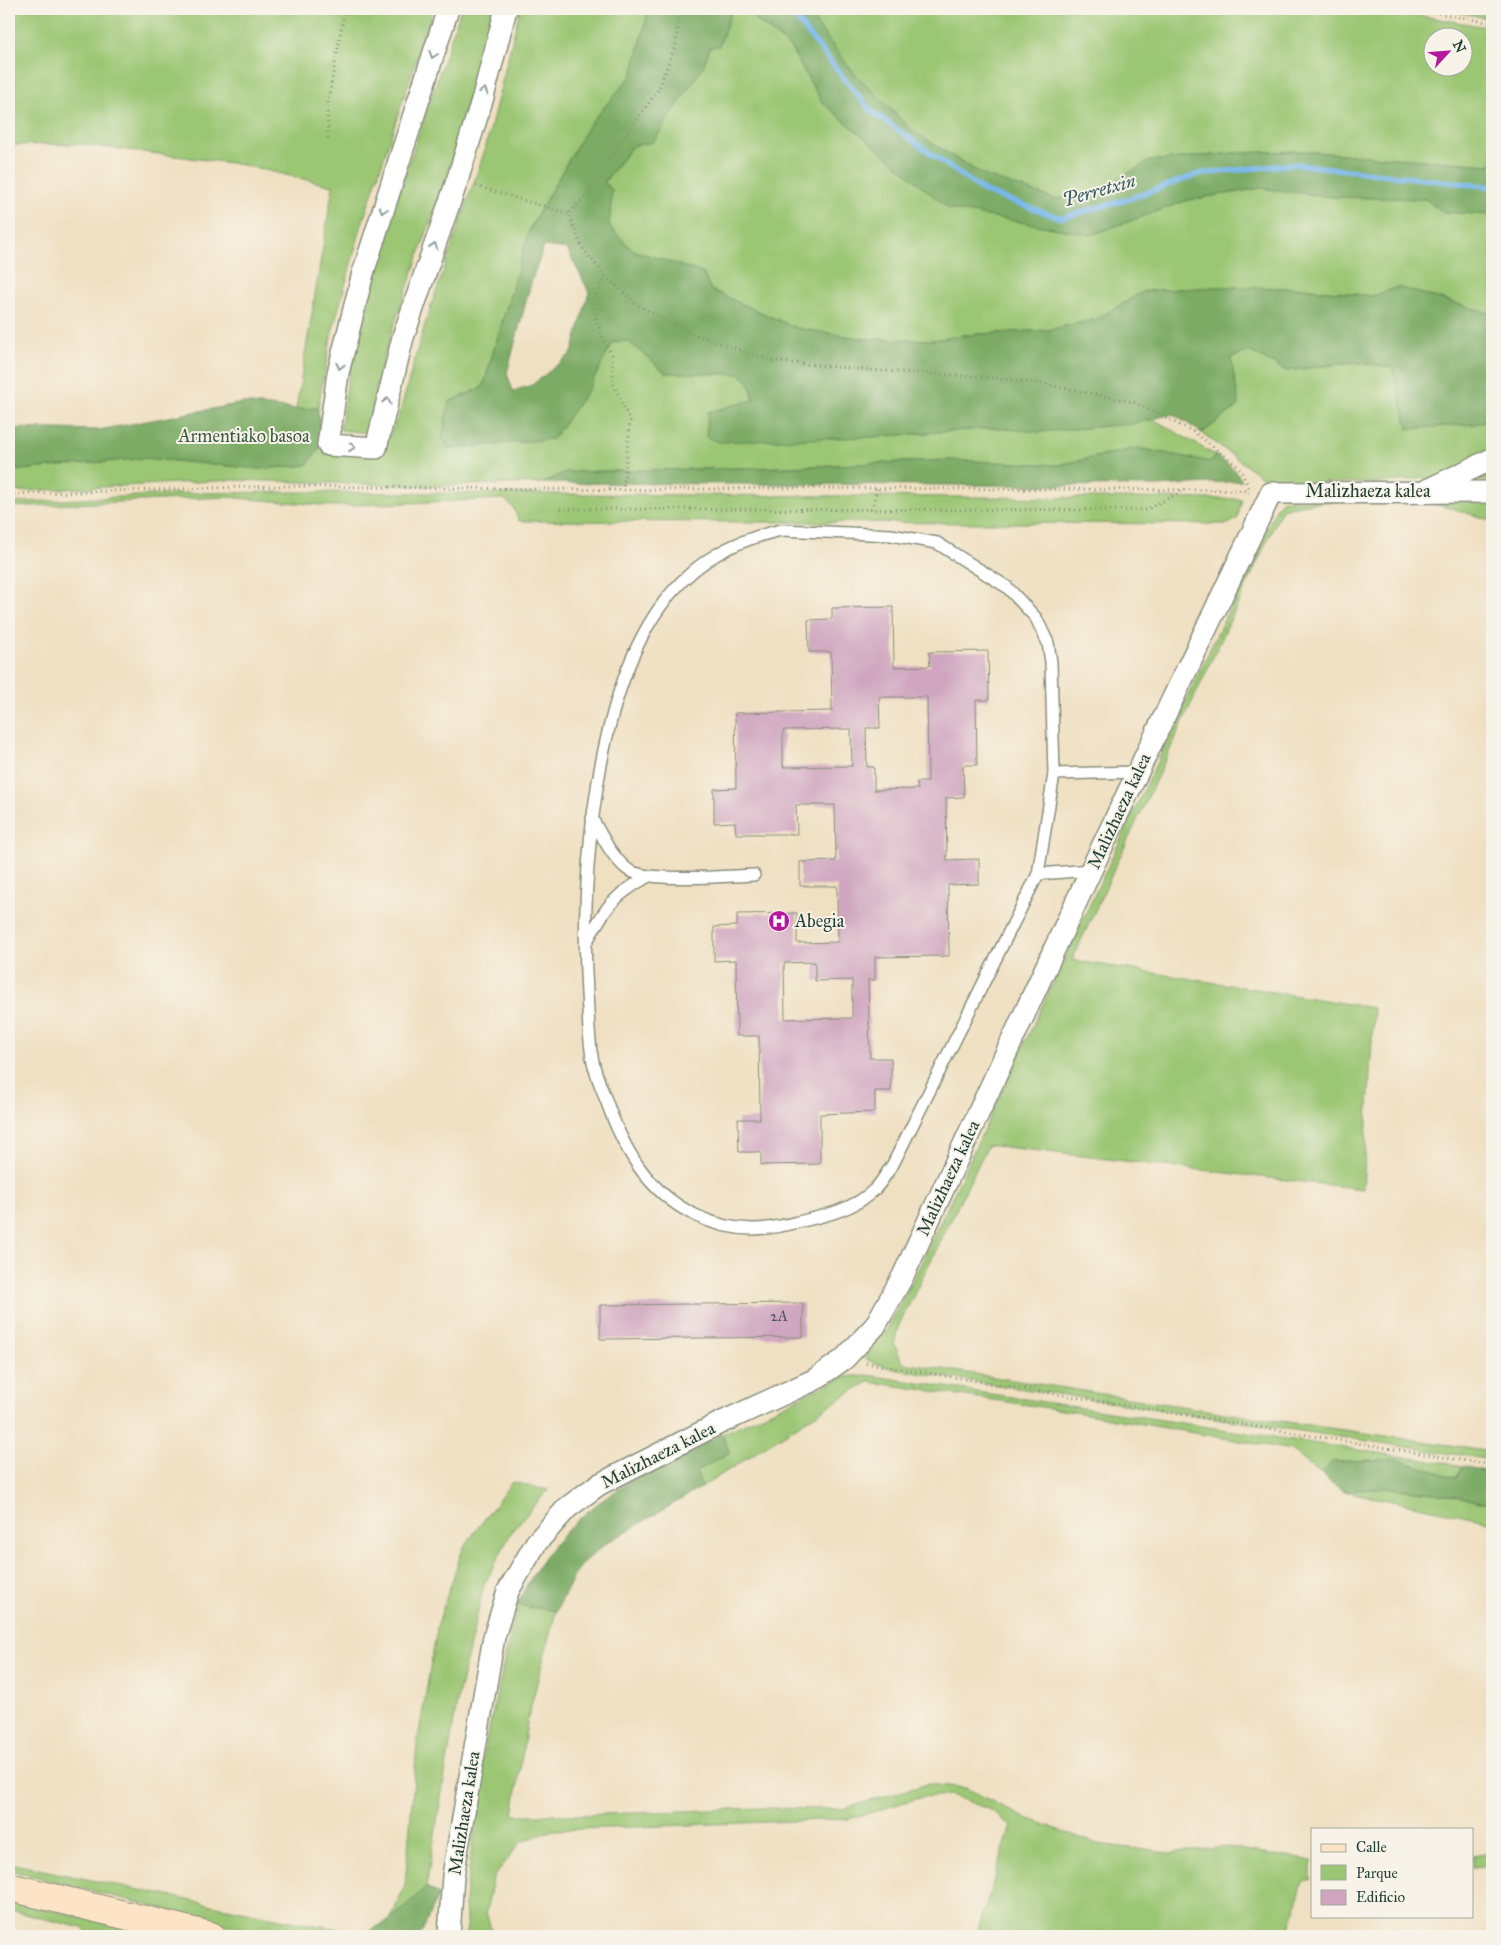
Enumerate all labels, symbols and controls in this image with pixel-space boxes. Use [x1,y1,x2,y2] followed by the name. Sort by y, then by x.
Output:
[1424,28,1474,78] north arrow
[1449,37,1470,56] text: N
[429,50,439,59] one-way arrow
[479,87,489,96] one-way arrow
[1060,169,1138,211] water label: Perretxin
[378,205,388,213] one-way arrow
[429,242,439,250] one-way arrow
[335,362,346,371] one-way arrow
[381,396,392,405] one-way arrow
[178,425,310,447] park label: Armentiako basoa
[348,441,356,452] one-way arrow
[1305,480,1431,502] street label: Malizhaeza kalea
[1083,749,1156,872] street label: Malizhaeza kalea
[767,909,791,933] hospital icon: Abegia
[794,910,845,933] place label: Abegia
[912,1116,985,1239] street label: Malizhaeza kalea
[770,1307,788,1325] house number: 2A
[597,1417,719,1493] street label: Malizhaeza kalea
[443,1749,485,1876] street label: Malizhaeza kalea
[1311,1828,1474,1918] legend
[1356,1838,1387,1856] text: Calle
[1356,1864,1398,1883] text: Parque
[1356,1888,1405,1906] text: Edificio

